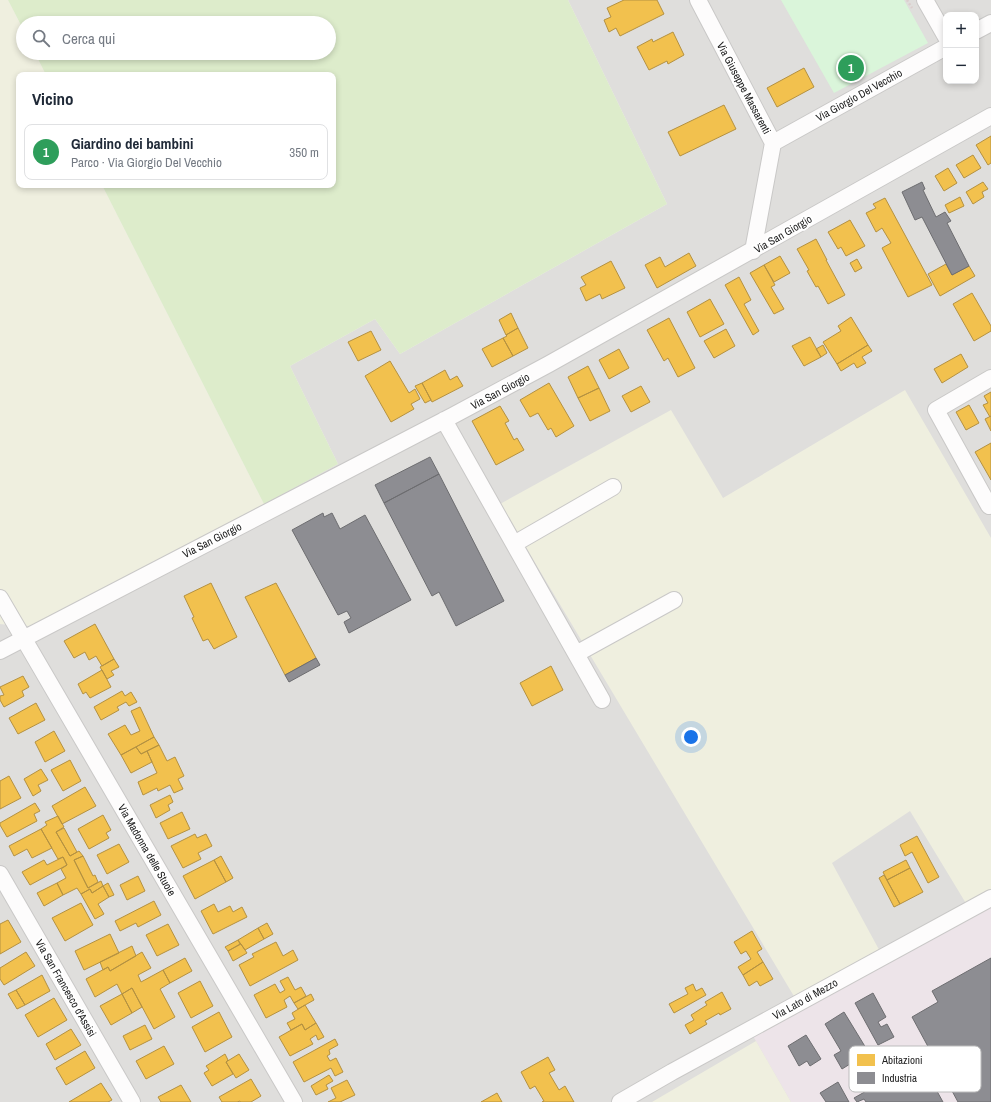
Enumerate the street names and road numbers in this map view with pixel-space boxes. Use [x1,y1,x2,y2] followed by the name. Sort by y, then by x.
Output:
[714,40,774,136] street label: Via Giuseppe Massarenti
[813,65,905,125] street label: Via Giorgio Del Vecchio
[752,212,814,256] street label: Via San Giorgio
[468,370,532,412] street label: Via San Giorgio
[180,519,244,561] street label: Via San Giorgio
[115,802,179,898] street label: Via Madonna delle Stuoie
[32,937,100,1039] street label: Via San Francesco d'Assisi
[770,975,840,1023] street label: Via Lato di Mezzo

